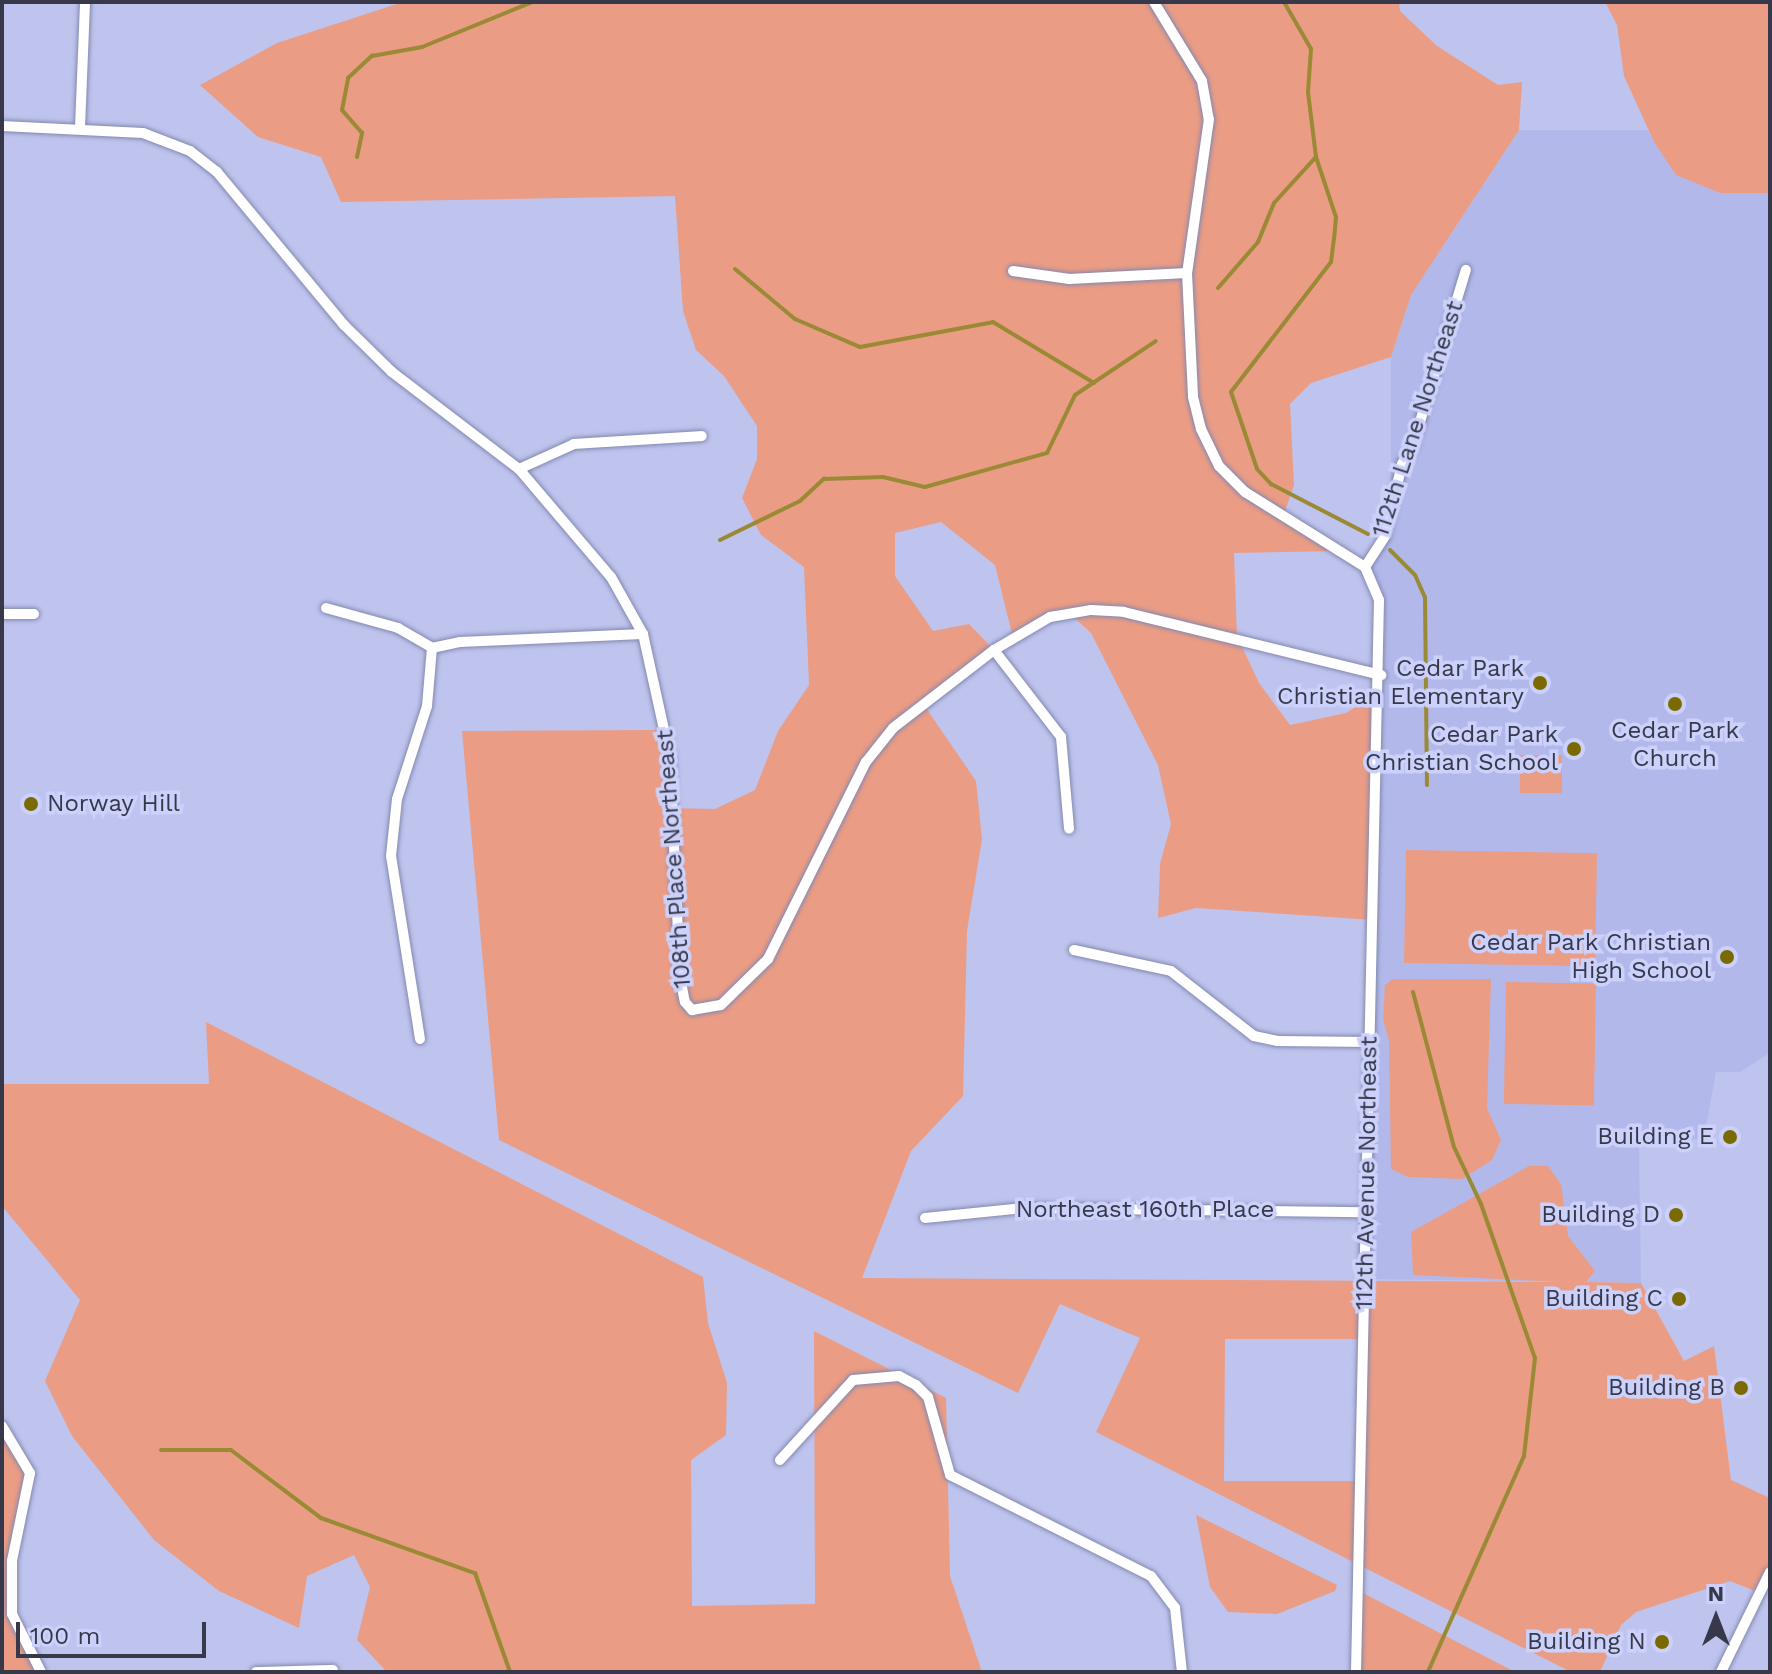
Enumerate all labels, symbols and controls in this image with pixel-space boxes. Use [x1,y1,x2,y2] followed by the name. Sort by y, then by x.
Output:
[1366,297,1470,541] street label: 112th Lane Northeast
[1277,655,1524,711] place label: Cedar Park Christian Elementary
[1531,674,1549,692] marker: Cedar Park Christian Elementary
[1666,695,1684,713] marker: Cedar Park Church
[1611,717,1739,773] place label: Cedar Park Church
[1365,721,1558,777] place label: Cedar Park Christian School
[651,729,697,989] street label: 108th Place Northeast
[1565,740,1583,758] marker: Cedar Park Christian School
[47,790,181,818] place label: Norway Hill
[22,795,40,813] marker: Norway Hill
[1469,929,1711,985] place label: Cedar Park Christian High School
[1718,948,1736,966] marker: Cedar Park Christian High School
[1350,1035,1384,1311] street label: 112th Avenue Northeast
[1597,1123,1714,1151] place label: Building E
[1721,1128,1739,1146] marker: Building E
[1016,1196,1274,1224] street label: Northeast 160th Place
[1541,1201,1660,1229] place label: Building D
[1667,1206,1685,1224] marker: Building D
[1545,1285,1663,1313] place label: Building C
[1670,1290,1688,1308] marker: Building C
[1608,1374,1725,1402] place label: Building B
[1732,1379,1750,1397] marker: Building B
[1676,1578,1756,1658] north arrow
[1708,1581,1724,1606] text: N
[20,1606,210,1656] scale bar
[30,1622,100,1650] text: 100 m
[1527,1628,1646,1656] place label: Building N
[1653,1633,1671,1651] marker: Building N

